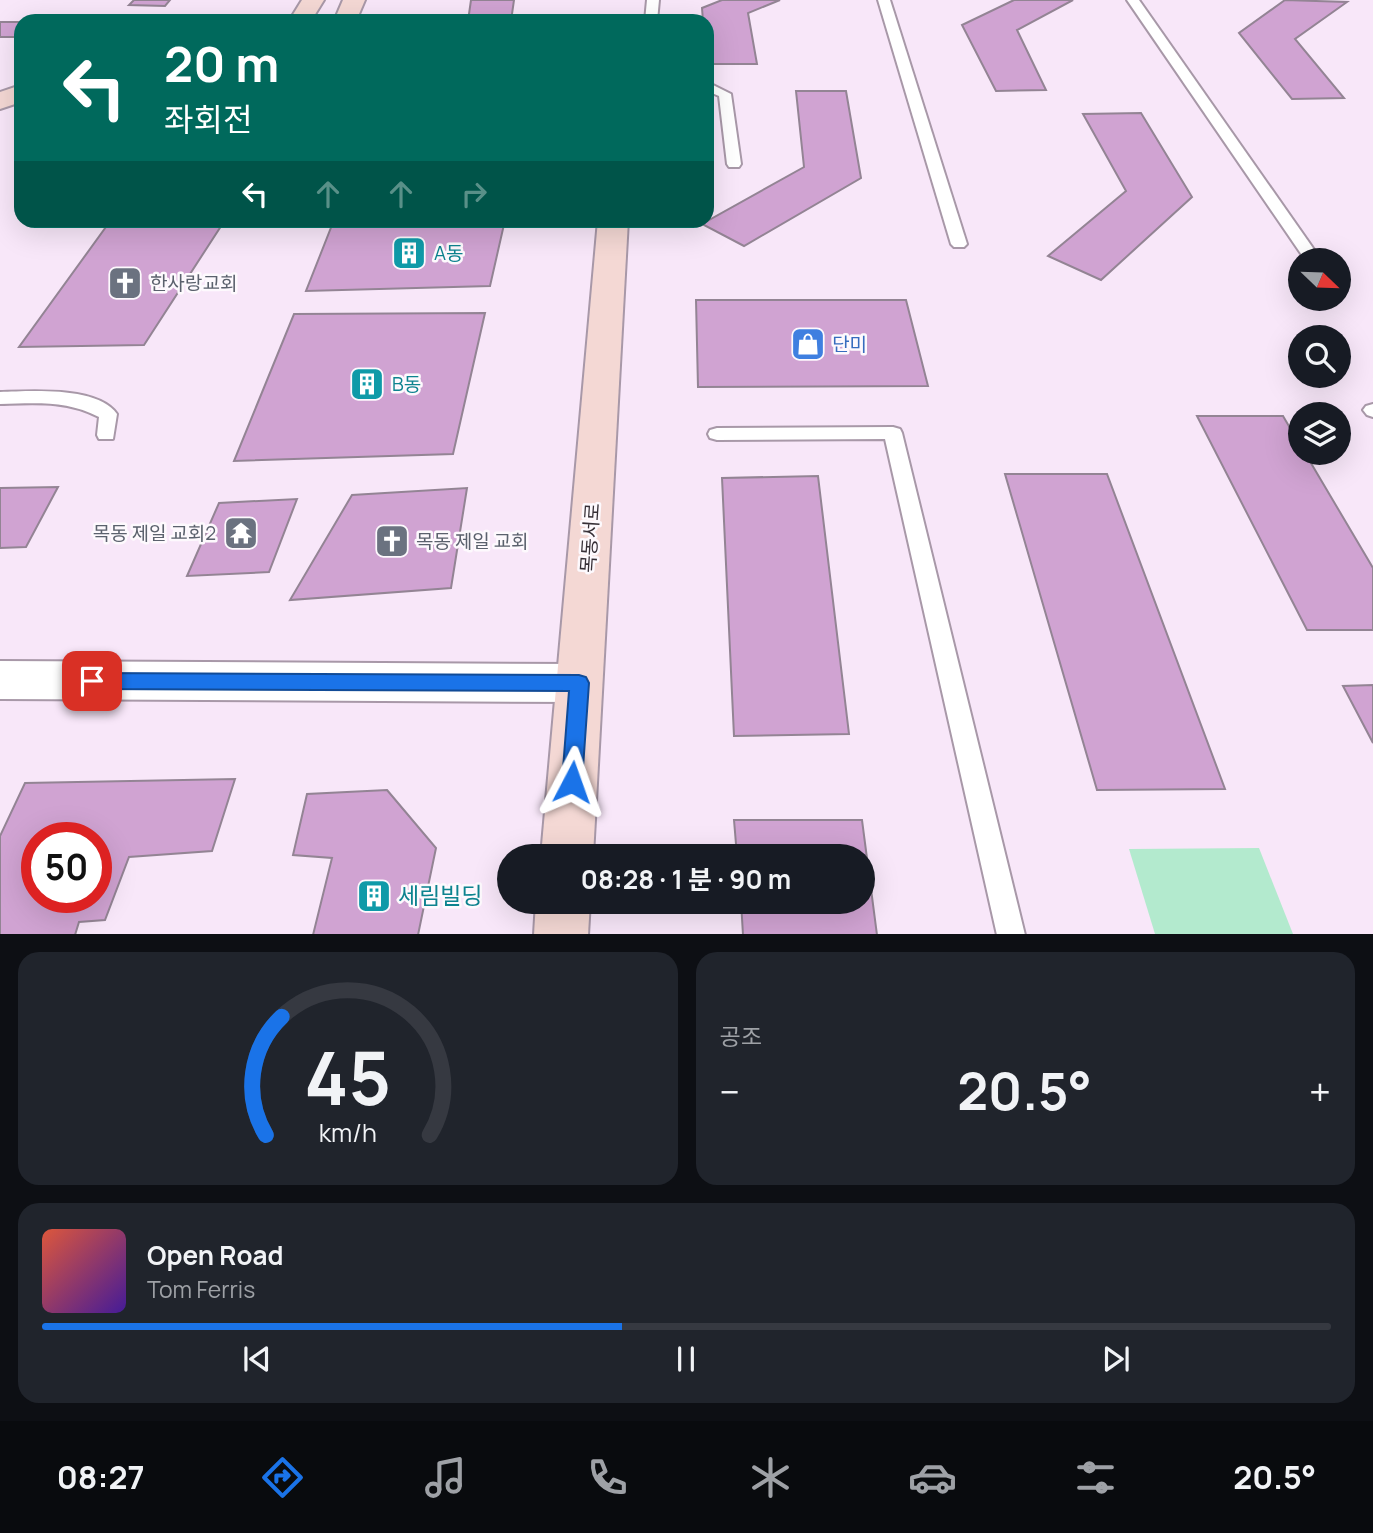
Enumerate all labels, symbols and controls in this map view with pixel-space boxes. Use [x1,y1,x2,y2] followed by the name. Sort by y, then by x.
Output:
[164,30,279,97] text: 20 m
[49,42,140,133] icon: left
[164,97,252,141] text: 좌회전
[236,175,274,213] icon: left
[309,175,347,213] icon: ahead
[382,175,420,213] icon: ahead
[455,175,493,213] icon: right
[390,234,428,272] building icon: A동
[434,240,464,266] place label: A동
[1288,248,1351,312] north arrow
[1288,248,1351,465] map controls
[106,264,144,302] church icon: 한사랑교회
[150,270,237,296] place label: 한사랑교회
[789,325,827,363] shop icon: 단미
[1288,325,1351,388] button: search
[832,331,867,357] place label: 단미
[348,365,386,403] building icon: B동
[392,371,421,397] place label: B동
[1288,402,1351,465] button: layers
[575,502,605,574] street label: 목동서로
[222,514,260,552] temple icon: 목동 제일 교회2
[93,520,216,546] place label: 목동 제일 교회2
[373,522,411,560] church icon: 목동 제일 교회
[416,528,528,554] place label: 목동 제일 교회
[62,651,122,711] pin
[73,662,111,700] icon: arrive
[535,745,609,819] position arrow
[21,822,112,913] speed limit sign: 50
[581,861,791,897] text: 08:28 · 1 분 · 90 m
[355,877,393,915] building icon: 세림빌딩
[398,879,483,911] place label: 세림빌딩
[720,1020,762,1052] text: 공조
[304,1027,391,1127] text: 45
[957,1055,1092,1126] text: 20.5°
[720,1065,740,1117] text: −
[1309,1065,1331,1117] text: +
[319,1114,377,1149] text: km/h
[147,1237,283,1273] text: Open Road
[147,1273,255,1305] text: Tom Ferris
[238,1340,276,1378] icon: previous
[667,1340,705,1378] icon: pause
[1097,1340,1135,1378] icon: next
[258,1453,307,1502] icon: directions
[421,1453,470,1502] icon: music
[583,1453,632,1502] icon: phone
[746,1453,795,1502] icon: climate
[908,1453,957,1502] icon: car
[1071,1453,1120,1502] icon: filters
[57,1455,145,1499] text: 08:27
[1233,1455,1316,1499] text: 20.5°

